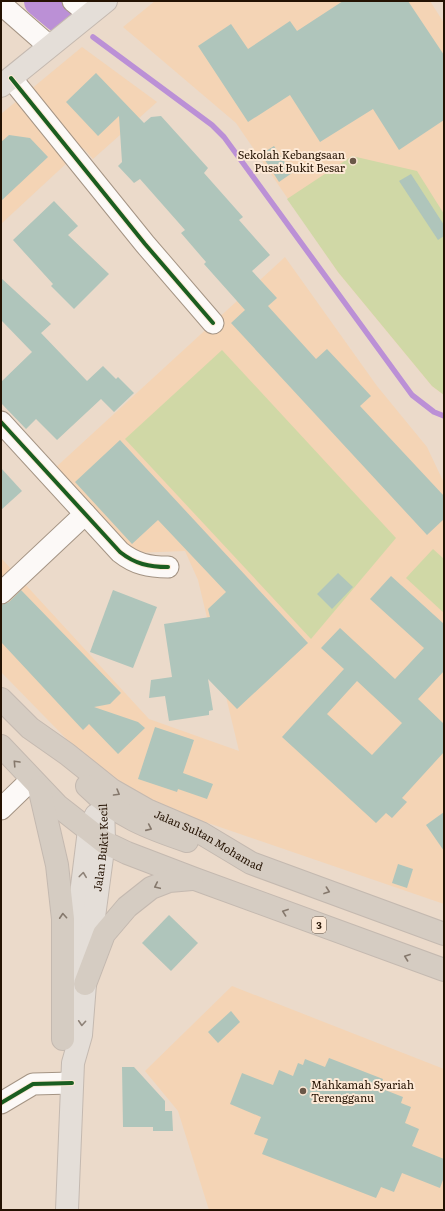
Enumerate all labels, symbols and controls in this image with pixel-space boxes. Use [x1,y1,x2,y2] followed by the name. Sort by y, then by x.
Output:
[238,146,346,175] place label: Sekolah Kebangsaan Pusat Bukit Besar
[348,156,358,166] marker: Sekolah Kebangsaan Pusat Bukit Besar
[14,760,21,768] one-way arrow
[113,789,120,796] one-way arrow
[88,803,111,892] street label: Jalan Bukit Kecil
[152,805,266,874] street label: Jalan Sultan Mohamad
[145,823,152,831] one-way arrow
[79,872,88,878] one-way arrow
[154,881,161,889] one-way arrow
[323,887,330,895] one-way arrow
[282,908,289,917] one-way arrow
[58,913,67,919] one-way arrow
[312,917,326,933] road number: 3
[404,953,411,961] one-way arrow
[78,1020,87,1026] one-way arrow
[311,1076,414,1105] place label: Mahkamah Syariah Terengganu
[298,1086,308,1096] marker: Mahkamah Syariah Terengganu

